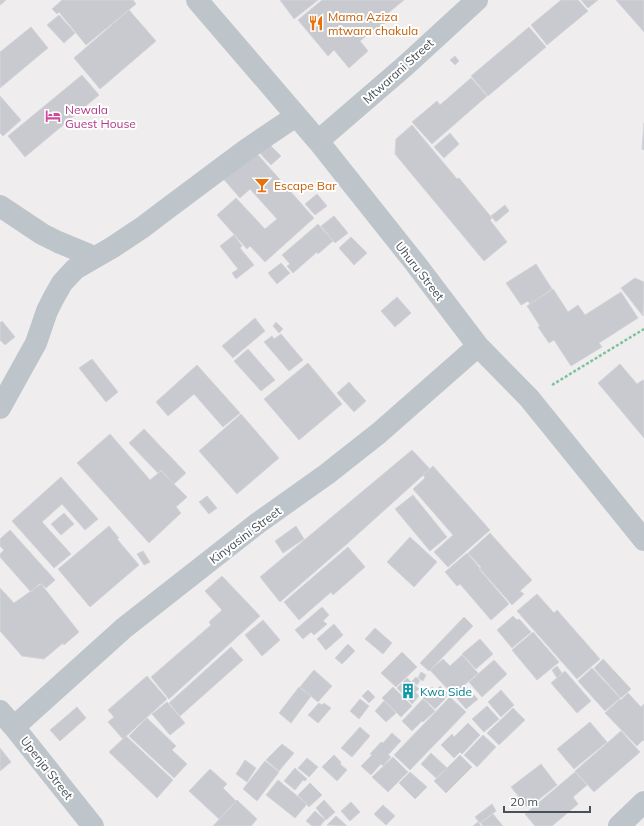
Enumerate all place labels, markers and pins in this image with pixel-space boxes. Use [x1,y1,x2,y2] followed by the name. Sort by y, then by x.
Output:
[328,9,418,38] place label: Mama Aziza mtwara chakula
[307,14,325,32] restaurant icon: Mama Aziza mtwara chakula
[65,102,136,131] place label: Newala Guest House
[44,107,62,125] hotel icon: Newala Guest House
[253,176,271,194] bar icon: Escape Bar
[274,178,337,193] place label: Escape Bar
[399,682,417,700] building icon: Kwa Side
[420,684,472,699] place label: Kwa Side

